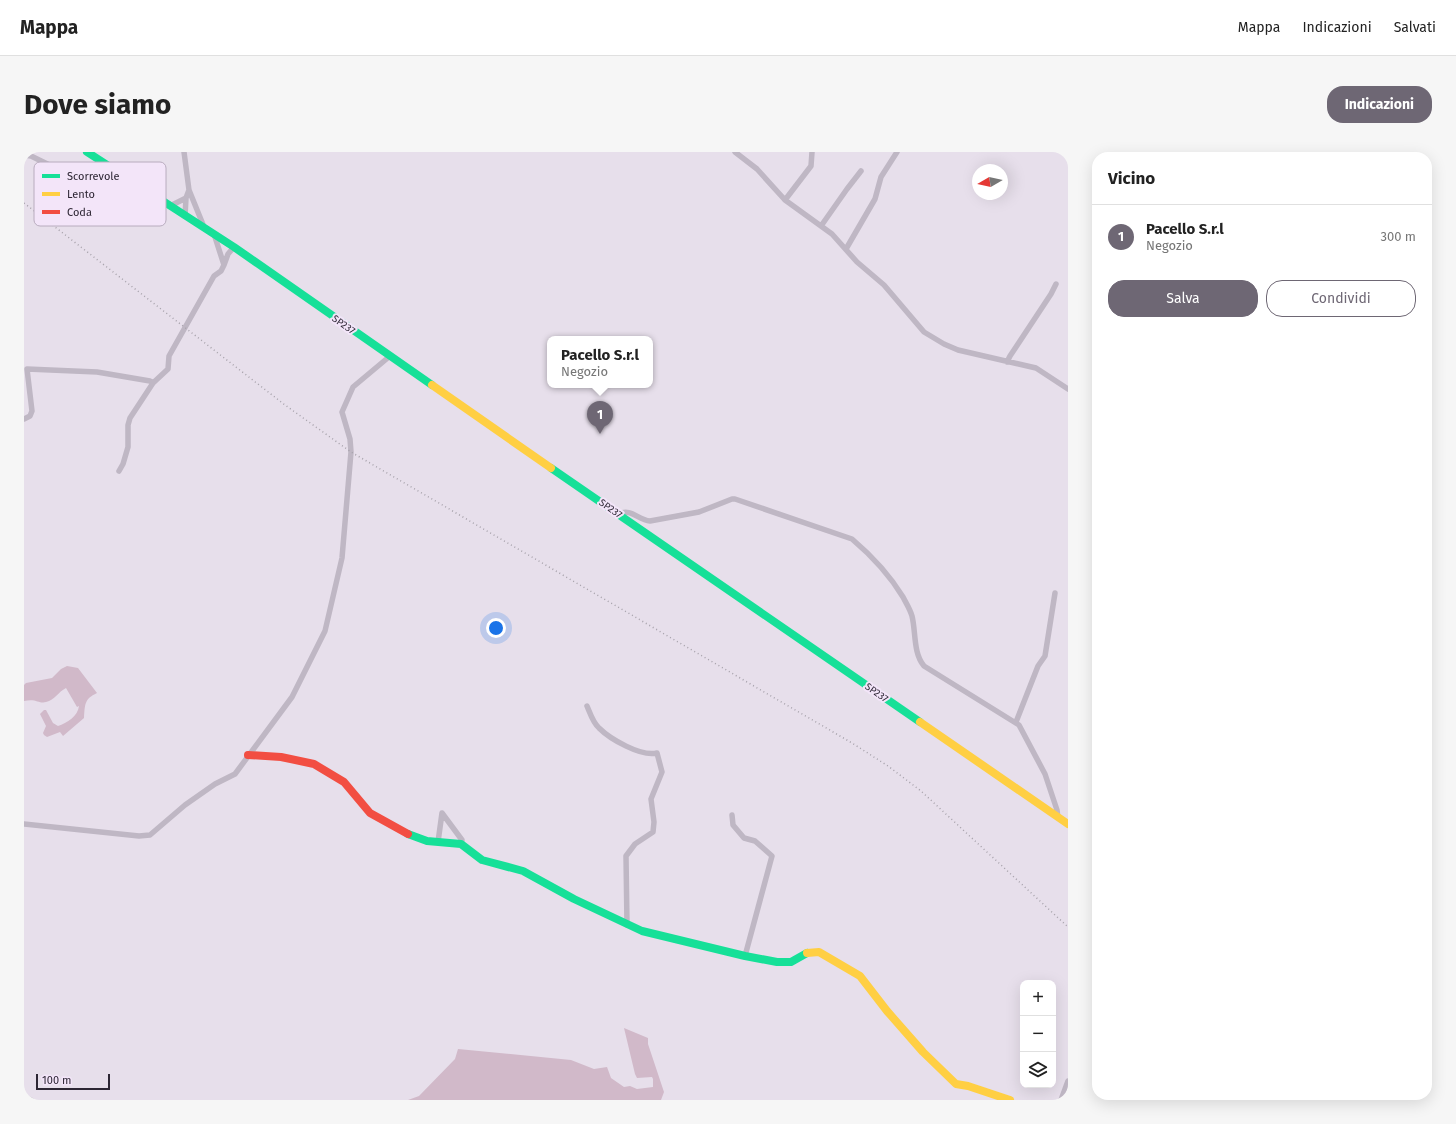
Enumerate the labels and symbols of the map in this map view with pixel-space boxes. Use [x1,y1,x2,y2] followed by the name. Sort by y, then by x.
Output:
[34,162,166,226] legend
[972,164,1008,200] north arrow
[67,170,120,183] text: Scorrevole
[67,188,95,201] text: Lento
[67,206,92,219] text: Coda
[330,313,358,337] street label: SP237
[587,401,613,434] pin: 1
[597,497,625,521] street label: SP237
[486,618,506,638] your location
[863,681,891,705] street label: SP237
[36,1072,110,1091] scale bar

